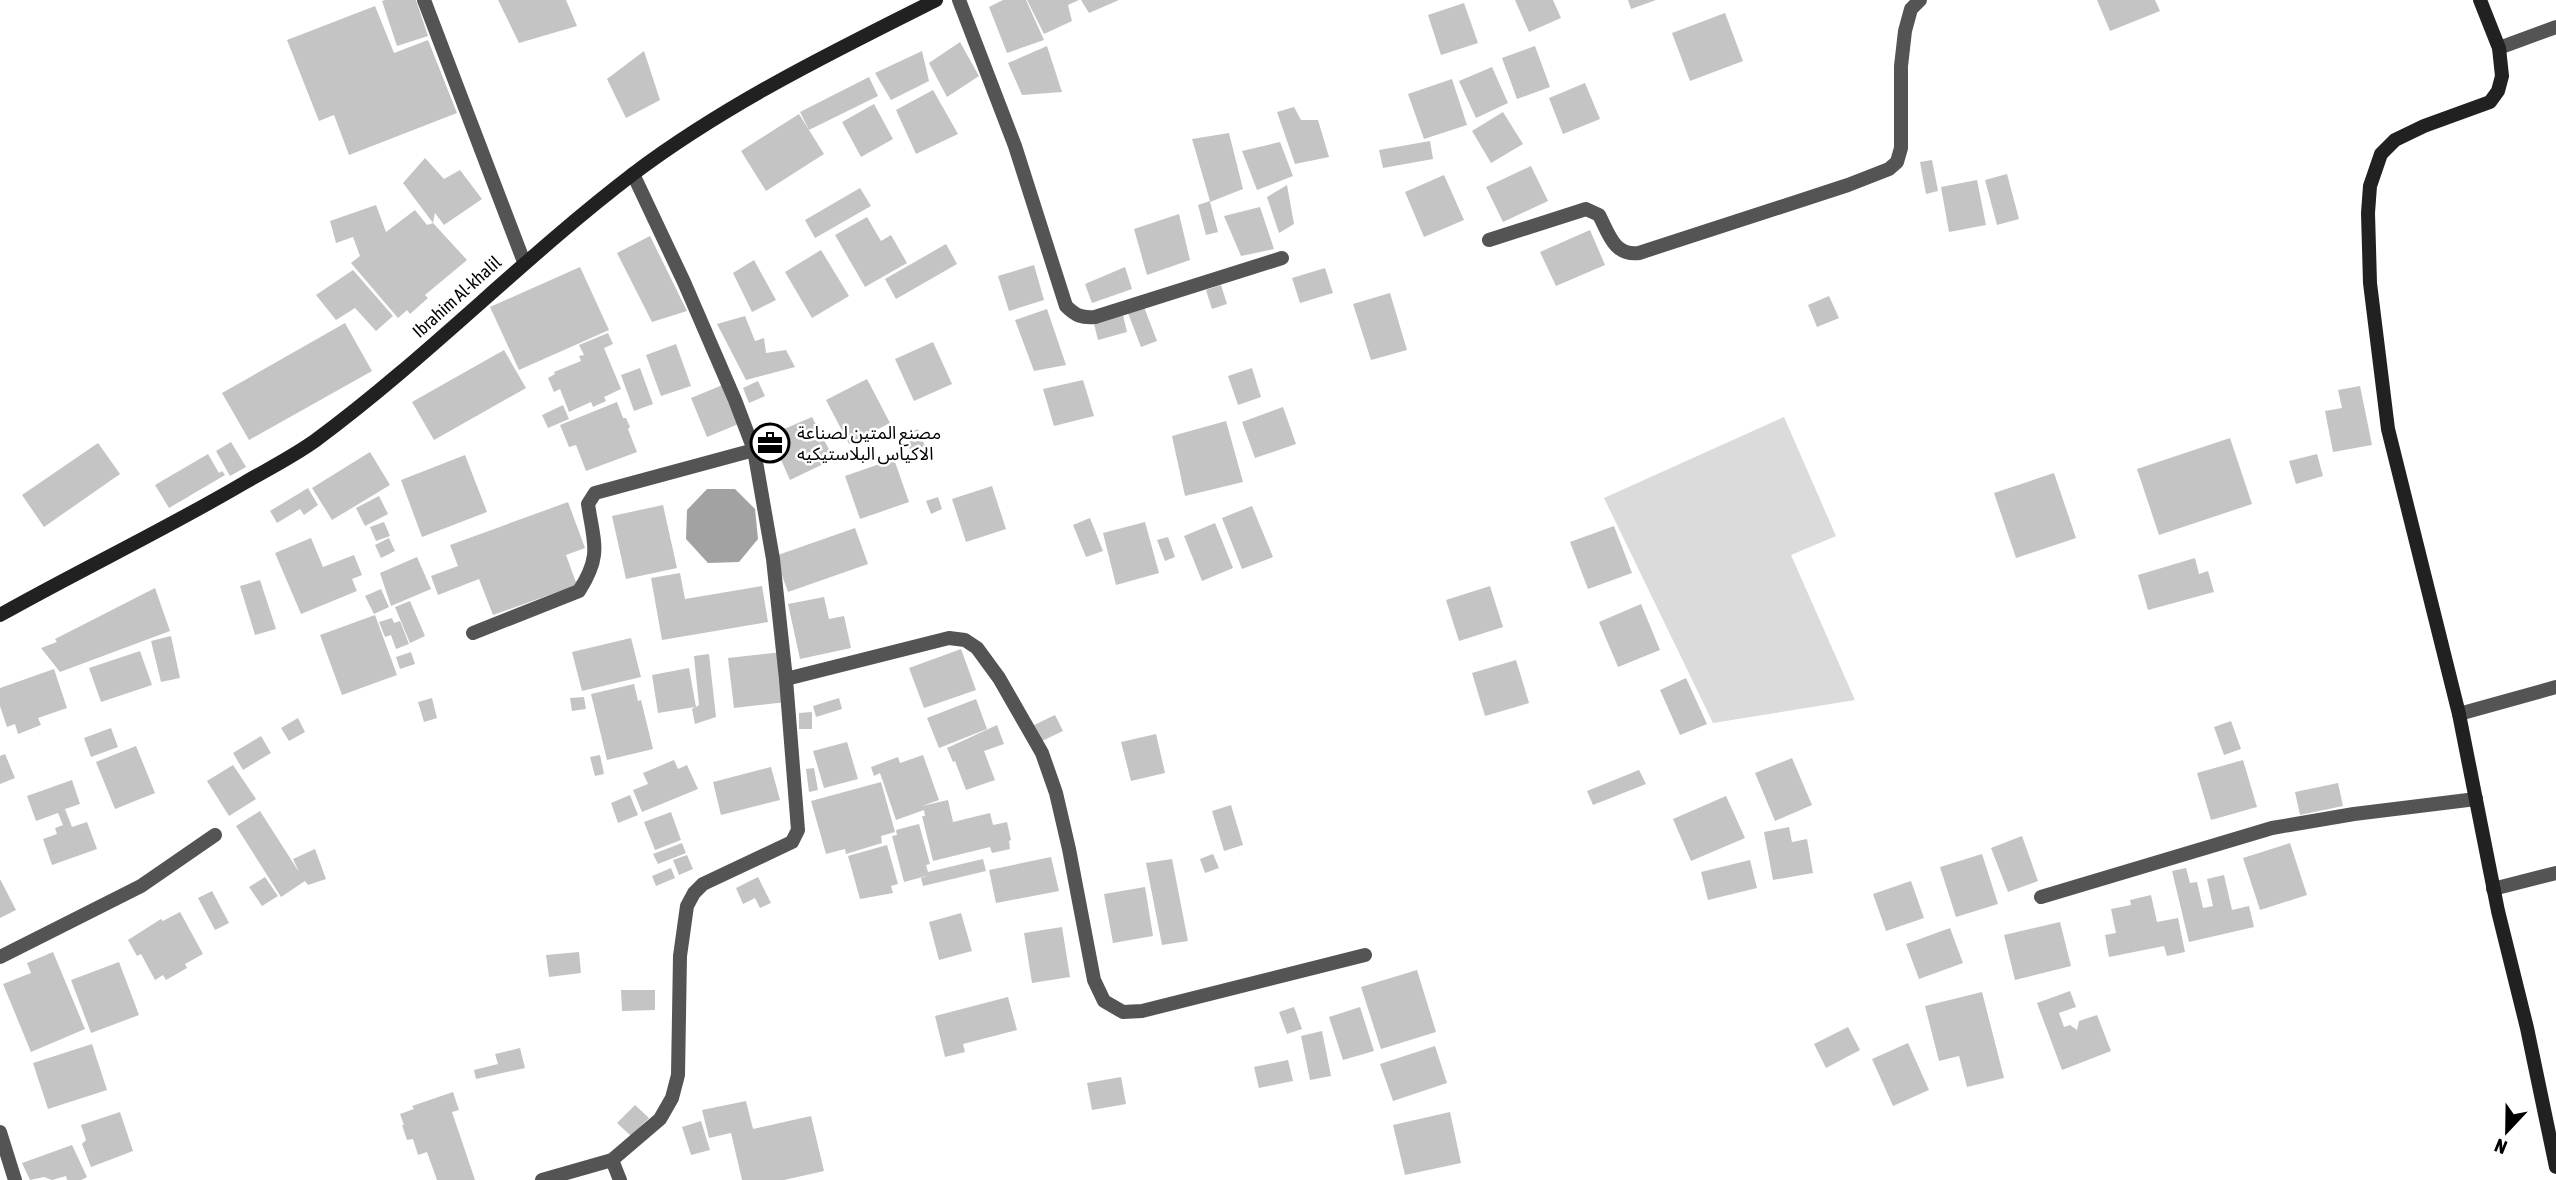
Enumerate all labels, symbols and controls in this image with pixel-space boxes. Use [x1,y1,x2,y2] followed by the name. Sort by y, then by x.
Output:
[408,251,505,342] street label: Ibrahim Al-khalil
[749,422,791,464] office icon: مصنع المتين لصناعة الاكياس البلاستيكيه
[797,422,941,465] place label: مصنع المتين لصناعة الاكياس البلاستيكيه
[2472,1096,2542,1166] north arrow
[2491,1134,2510,1159] text: N

